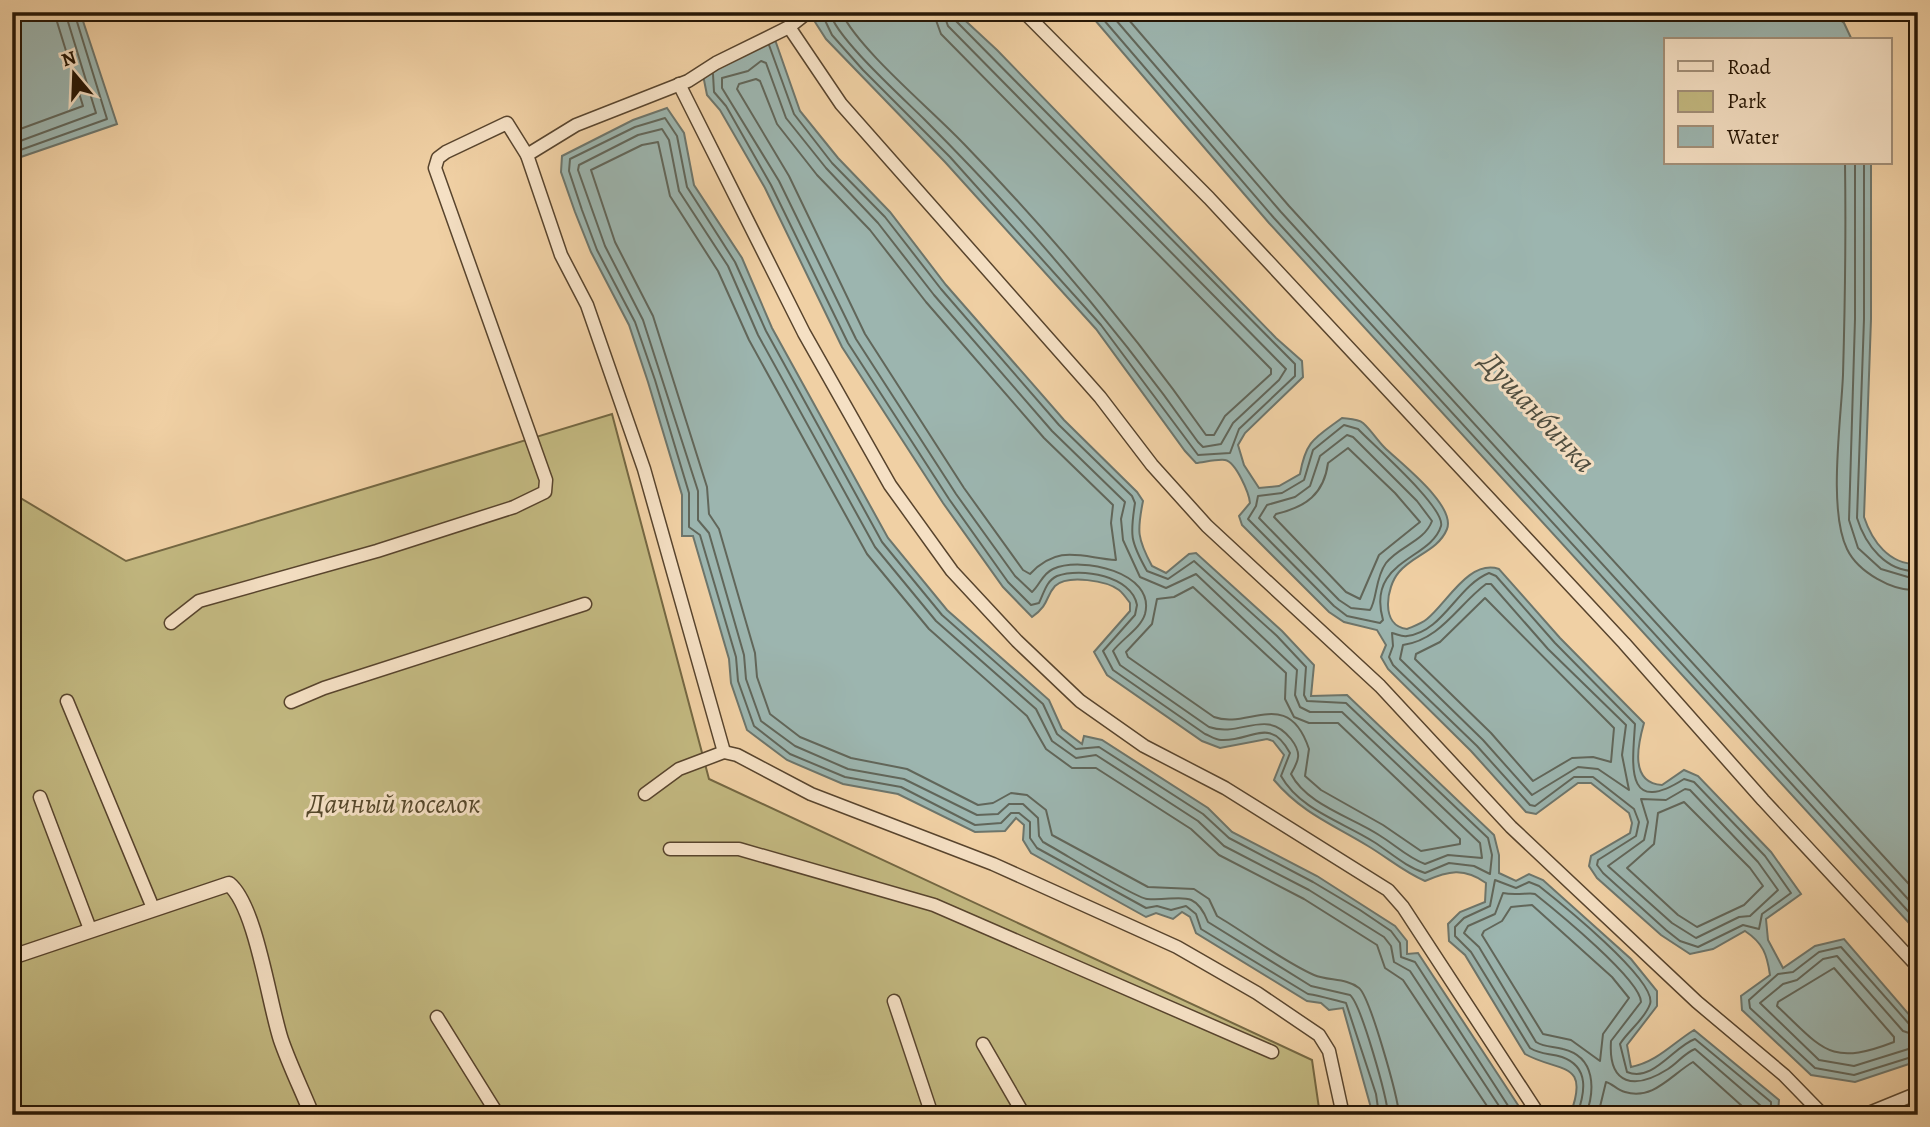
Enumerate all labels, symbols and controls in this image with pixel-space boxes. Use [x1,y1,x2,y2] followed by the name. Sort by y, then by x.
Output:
[38,38,108,108] north arrow
[1664,38,1892,164] legend
[58,44,80,73] text: N
[1727,53,1771,81] text: Road
[1727,87,1767,115] text: Park
[1726,123,1779,151] text: Water
[1470,341,1605,481] water label: Душанбинка
[306,785,480,823] park label: Дачный поселок

